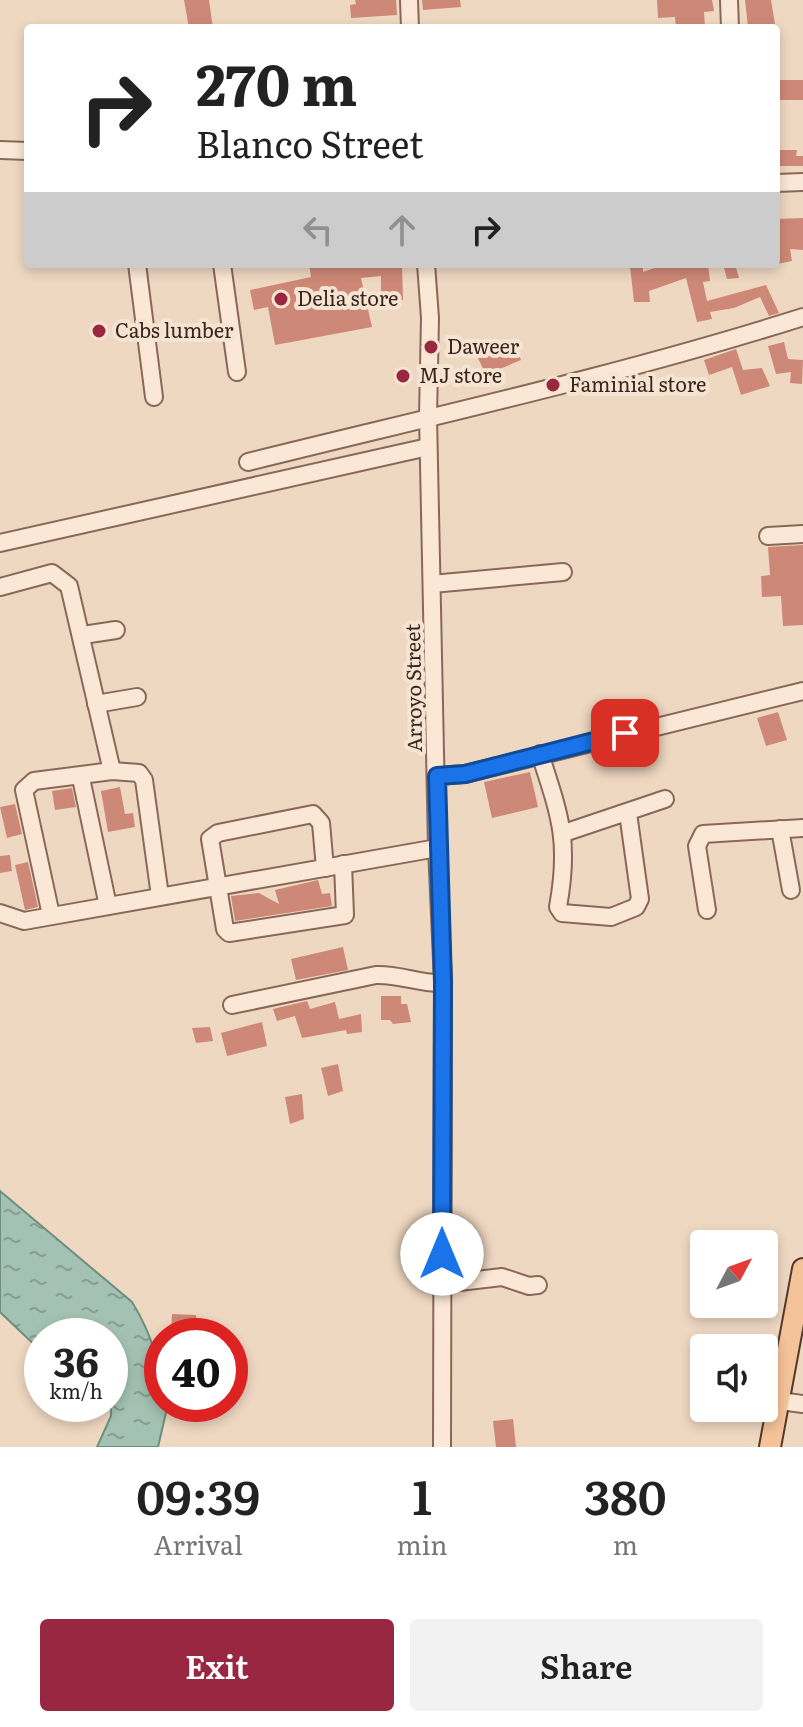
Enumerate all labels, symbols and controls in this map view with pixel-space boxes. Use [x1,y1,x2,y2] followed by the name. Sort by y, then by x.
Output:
[196,40,357,123] text: 270 m
[64,56,168,160] icon: right
[196,116,424,169] text: Blanco Street
[296,208,340,252] icon: left
[380,208,424,252] icon: ahead
[464,208,508,252] icon: right
[297,282,399,312] place label: Delia store
[272,290,290,308] marker: Delia store
[115,314,234,344] place label: Cabs lumber
[90,322,108,340] marker: Cabs lumber
[447,330,520,360] place label: Daweer
[422,338,440,356] marker: Daweer
[419,359,502,389] place label: MJ store
[394,367,412,385] marker: MJ store
[569,368,707,398] place label: Faminial store
[544,376,562,394] marker: Faminial store
[396,624,428,752] street label: Arroyo Street
[591,699,659,767] pin
[603,711,647,755] icon: arrive
[400,1212,484,1296] position arrow
[690,1230,778,1318] north arrow
[690,1230,778,1422] map controls
[144,1318,248,1422] speed limit sign: 40
[53,1330,99,1389] text: 36
[690,1334,778,1422] button: sound
[49,1375,103,1405] text: km/h
[136,1459,260,1530] text: 09:39
[412,1459,432,1530] text: 1
[584,1459,667,1530] text: 380
[154,1524,243,1563] text: Arrival
[396,1524,448,1563] text: min
[613,1524,638,1563] text: m
[40,1619,394,1711] button: Exit
[410,1619,763,1711] button: Share

